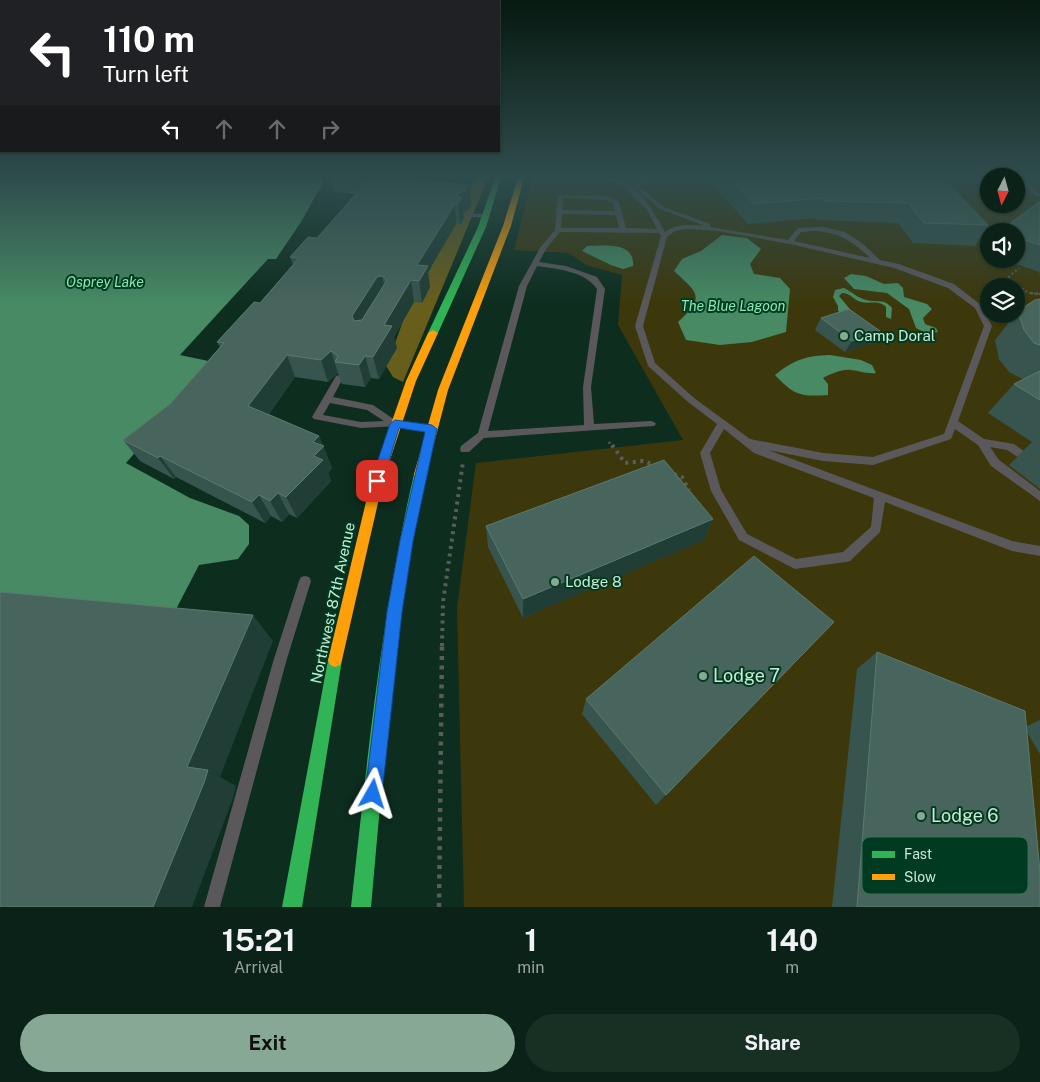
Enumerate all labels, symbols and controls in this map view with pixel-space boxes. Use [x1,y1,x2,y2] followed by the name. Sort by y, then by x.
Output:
[103,19,195,60] text: 110 m
[20,20,85,85] icon: left
[103,61,189,87] text: Turn left
[157,115,185,143] icon: left
[210,115,238,143] icon: ahead
[263,115,291,143] icon: ahead
[316,115,344,143] icon: right
[980,168,1025,212] north arrow
[980,168,1025,323] map controls
[980,223,1025,268] button: sound
[66,274,144,290] water label: Osprey Lake
[980,278,1025,323] button: layers
[681,298,786,314] water label: The Blue Lagoon
[854,327,935,344] place label: Camp Doral
[838,330,850,342] marker: Camp Doral
[356,460,398,502] pin
[363,467,391,495] icon: arrive
[307,521,358,685] street label: Northwest 87th Avenue
[565,573,622,590] place label: Lodge 8
[549,576,561,588] marker: Lodge 8
[713,665,780,686] place label: Lodge 7
[697,670,709,682] marker: Lodge 7
[346,767,398,819] position arrow
[931,805,999,826] place label: Lodge 6
[915,810,927,822] marker: Lodge 6
[862,837,1028,894] legend
[904,846,932,862] text: Fast
[904,869,936,885] text: Slow
[222,922,296,958] text: 15:21
[524,922,537,958] text: 1
[766,922,818,958] text: 140
[234,958,283,977] text: Arrival
[517,958,544,977] text: min
[785,958,799,977] text: m
[20,1014,515,1072] button: Exit
[525,1014,1020,1072] button: Share

